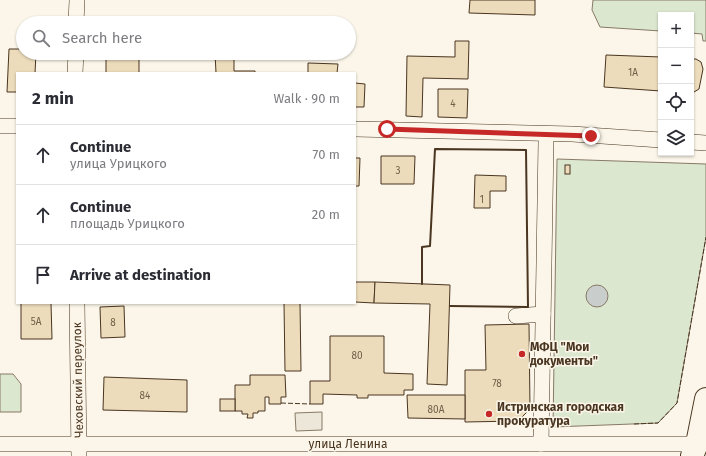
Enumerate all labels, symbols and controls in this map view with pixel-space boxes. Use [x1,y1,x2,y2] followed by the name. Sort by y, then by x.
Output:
[658,12,694,156] map controls
[658,12,694,48] button: +
[16,16,356,60] search box
[30,27,52,49] icon: search
[62,29,142,47] text: Search here
[658,48,694,84] button: −
[628,67,638,79] house number: 1А
[658,84,694,120] button: locate
[32,88,74,109] text: 2 min
[274,91,340,106] text: Walk · 90 m
[450,98,456,110] house number: 4
[378,120,396,138] route start
[658,120,694,156] button: layers
[582,127,600,145] route end
[70,138,131,156] text: Continue
[32,144,54,166] icon: ahead
[313,147,340,162] text: 70 m
[70,156,167,171] text: улица Урицкого
[396,165,401,177] house number: 3
[480,194,484,206] house number: 1
[70,198,131,216] text: Continue
[32,204,54,226] icon: ahead
[312,207,340,222] text: 20 m
[70,216,185,231] text: площадь Урицкого
[32,264,54,286] icon: arrive
[70,266,211,284] text: Arrive at destination
[31,316,42,328] house number: 5А
[110,317,116,329] house number: 8
[70,321,86,438] street label: Чеховский переулок
[530,340,598,368] place label: МФЦ "Мои документы"
[517,349,527,359] marker: МФЦ "Мои документы"
[351,350,363,362] house number: 80
[492,378,502,390] house number: 78
[140,390,151,402] house number: 84
[497,400,624,428] place label: Истринская городская прокуратура
[428,404,445,416] house number: 80А
[484,409,494,419] marker: Истринская городская прокуратура
[308,437,388,451] street label: улица Ленина

